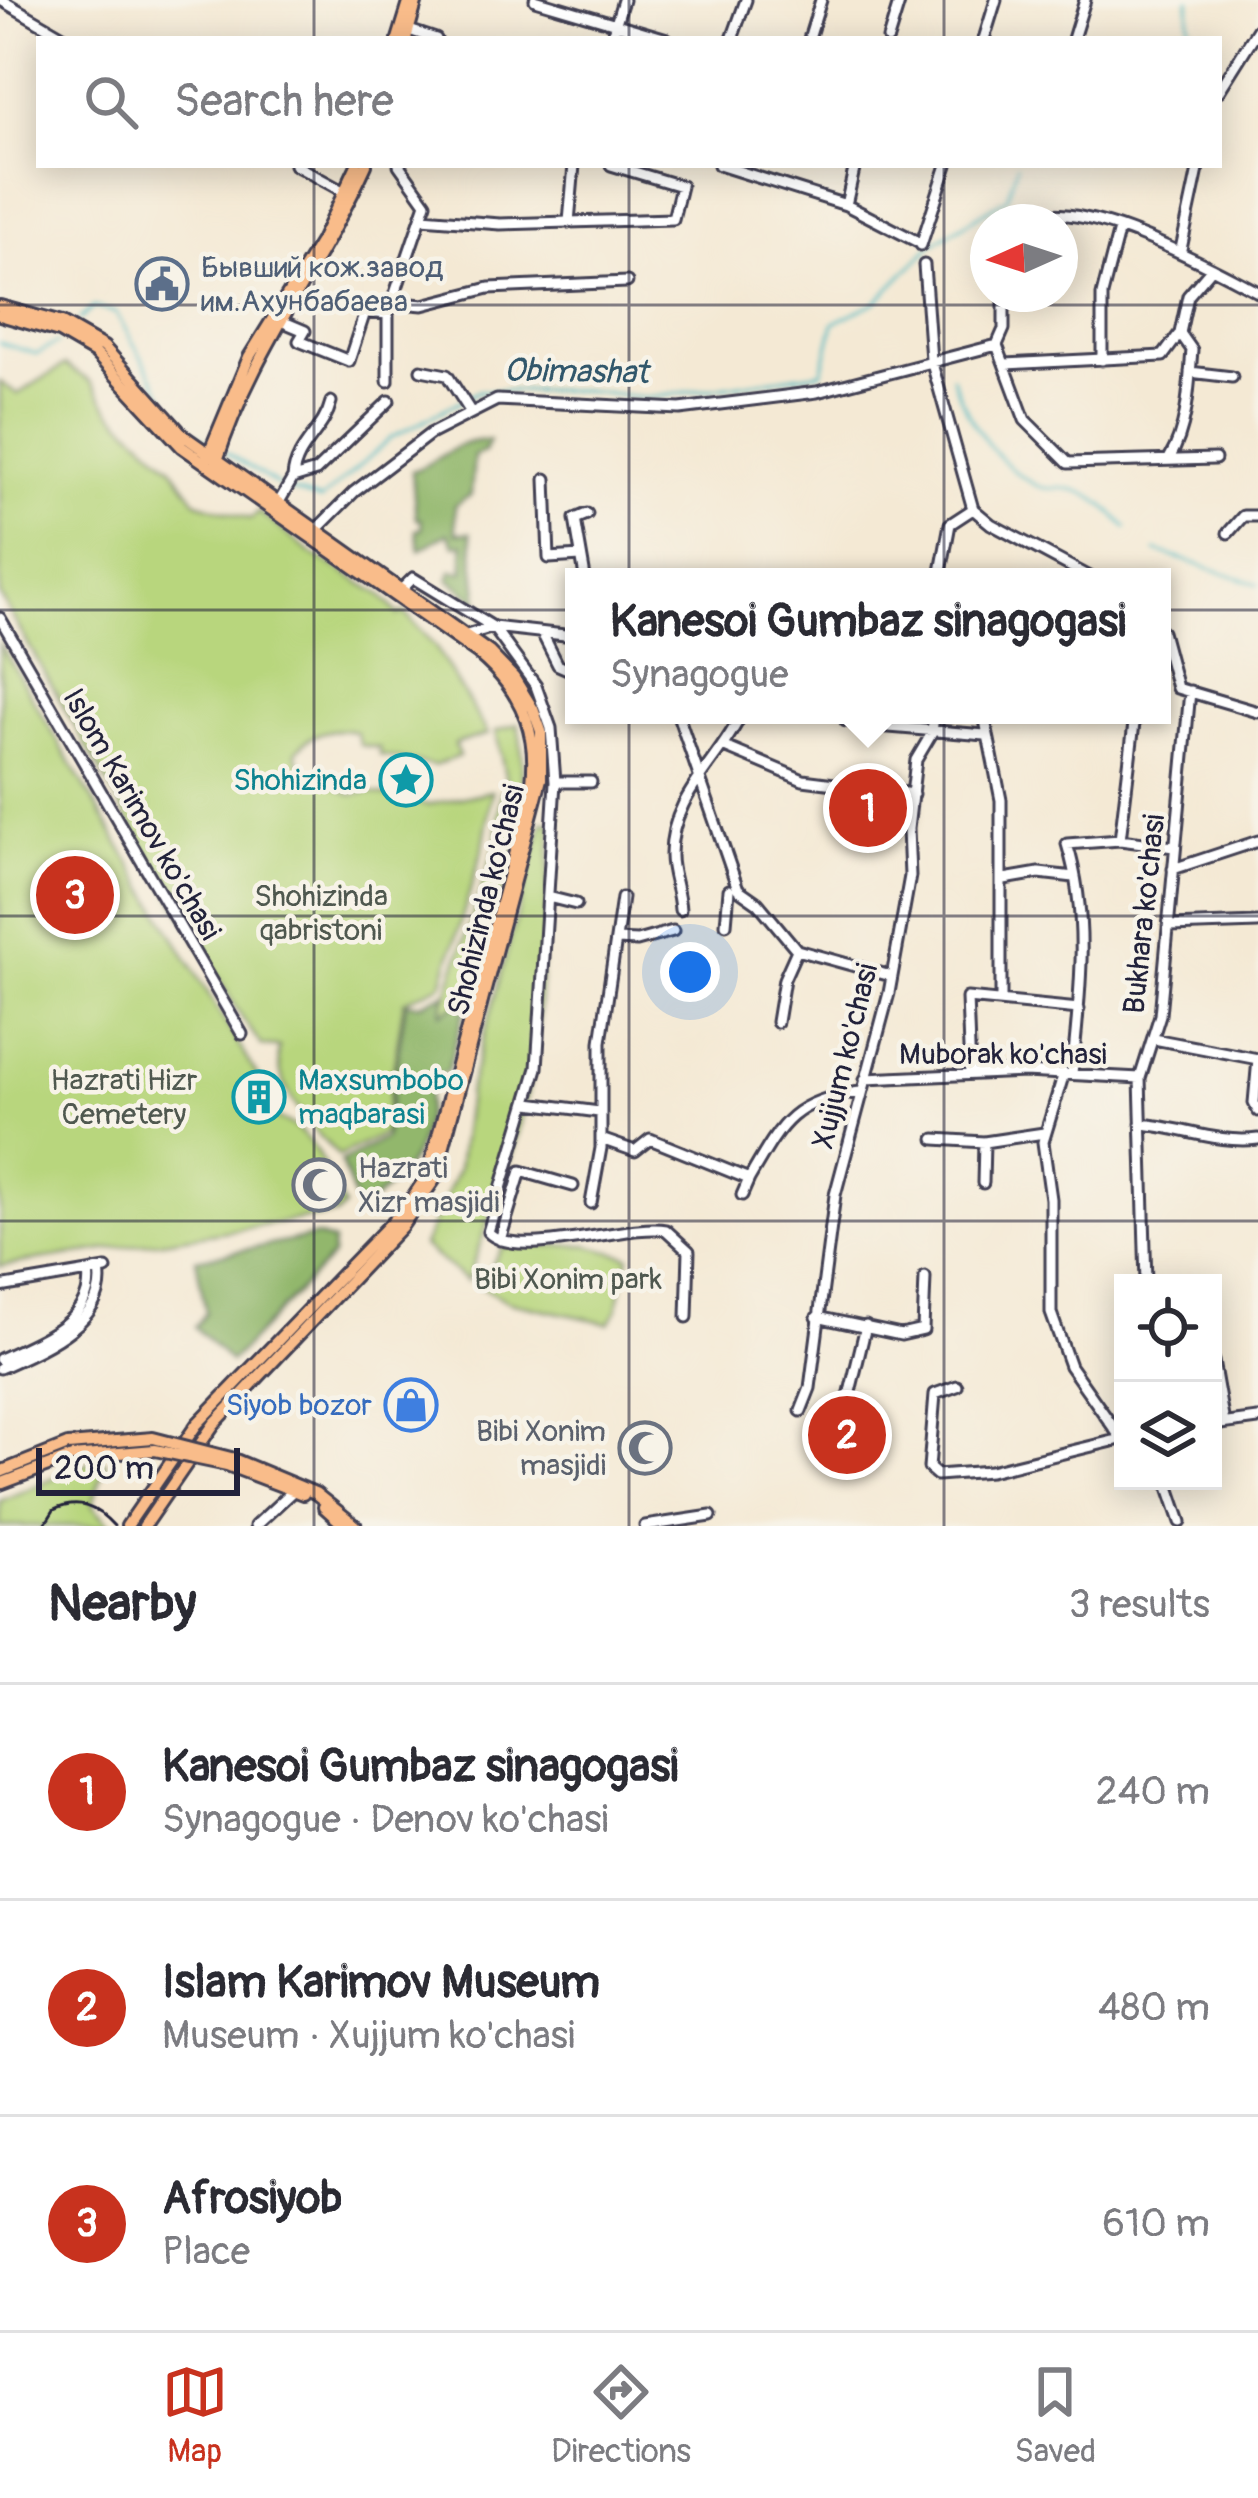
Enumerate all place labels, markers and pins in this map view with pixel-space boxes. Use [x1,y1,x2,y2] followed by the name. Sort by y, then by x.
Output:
[201,249,443,320] place label: Бывший кож.завод им.Ахунбабаева
[134,256,190,312] public building icon: Бывший кож.завод им.Ахунбабаева
[378,752,434,808] place icon: Shohizinda
[233,762,367,799] place label: Shohizinda
[829,763,907,853] pin: 1
[36,850,114,940] pin: 3
[298,1062,464,1133] place label: Maxsumbobo maqbarasi
[231,1069,287,1125] building icon: Maxsumbobo maqbarasi
[358,1150,499,1221] place label: Hazrati Xizr masjidi
[291,1157,347,1213] mosque icon: Hazrati Xizr masjidi
[383,1377,439,1433] shop icon: Siyob bozor
[226,1387,372,1424] place label: Siyob bozor
[808,1390,886,1480] pin: 2
[476,1413,606,1484] place label: Bibi Xonim masjidi
[617,1420,673,1476] mosque icon: Bibi Xonim masjidi

